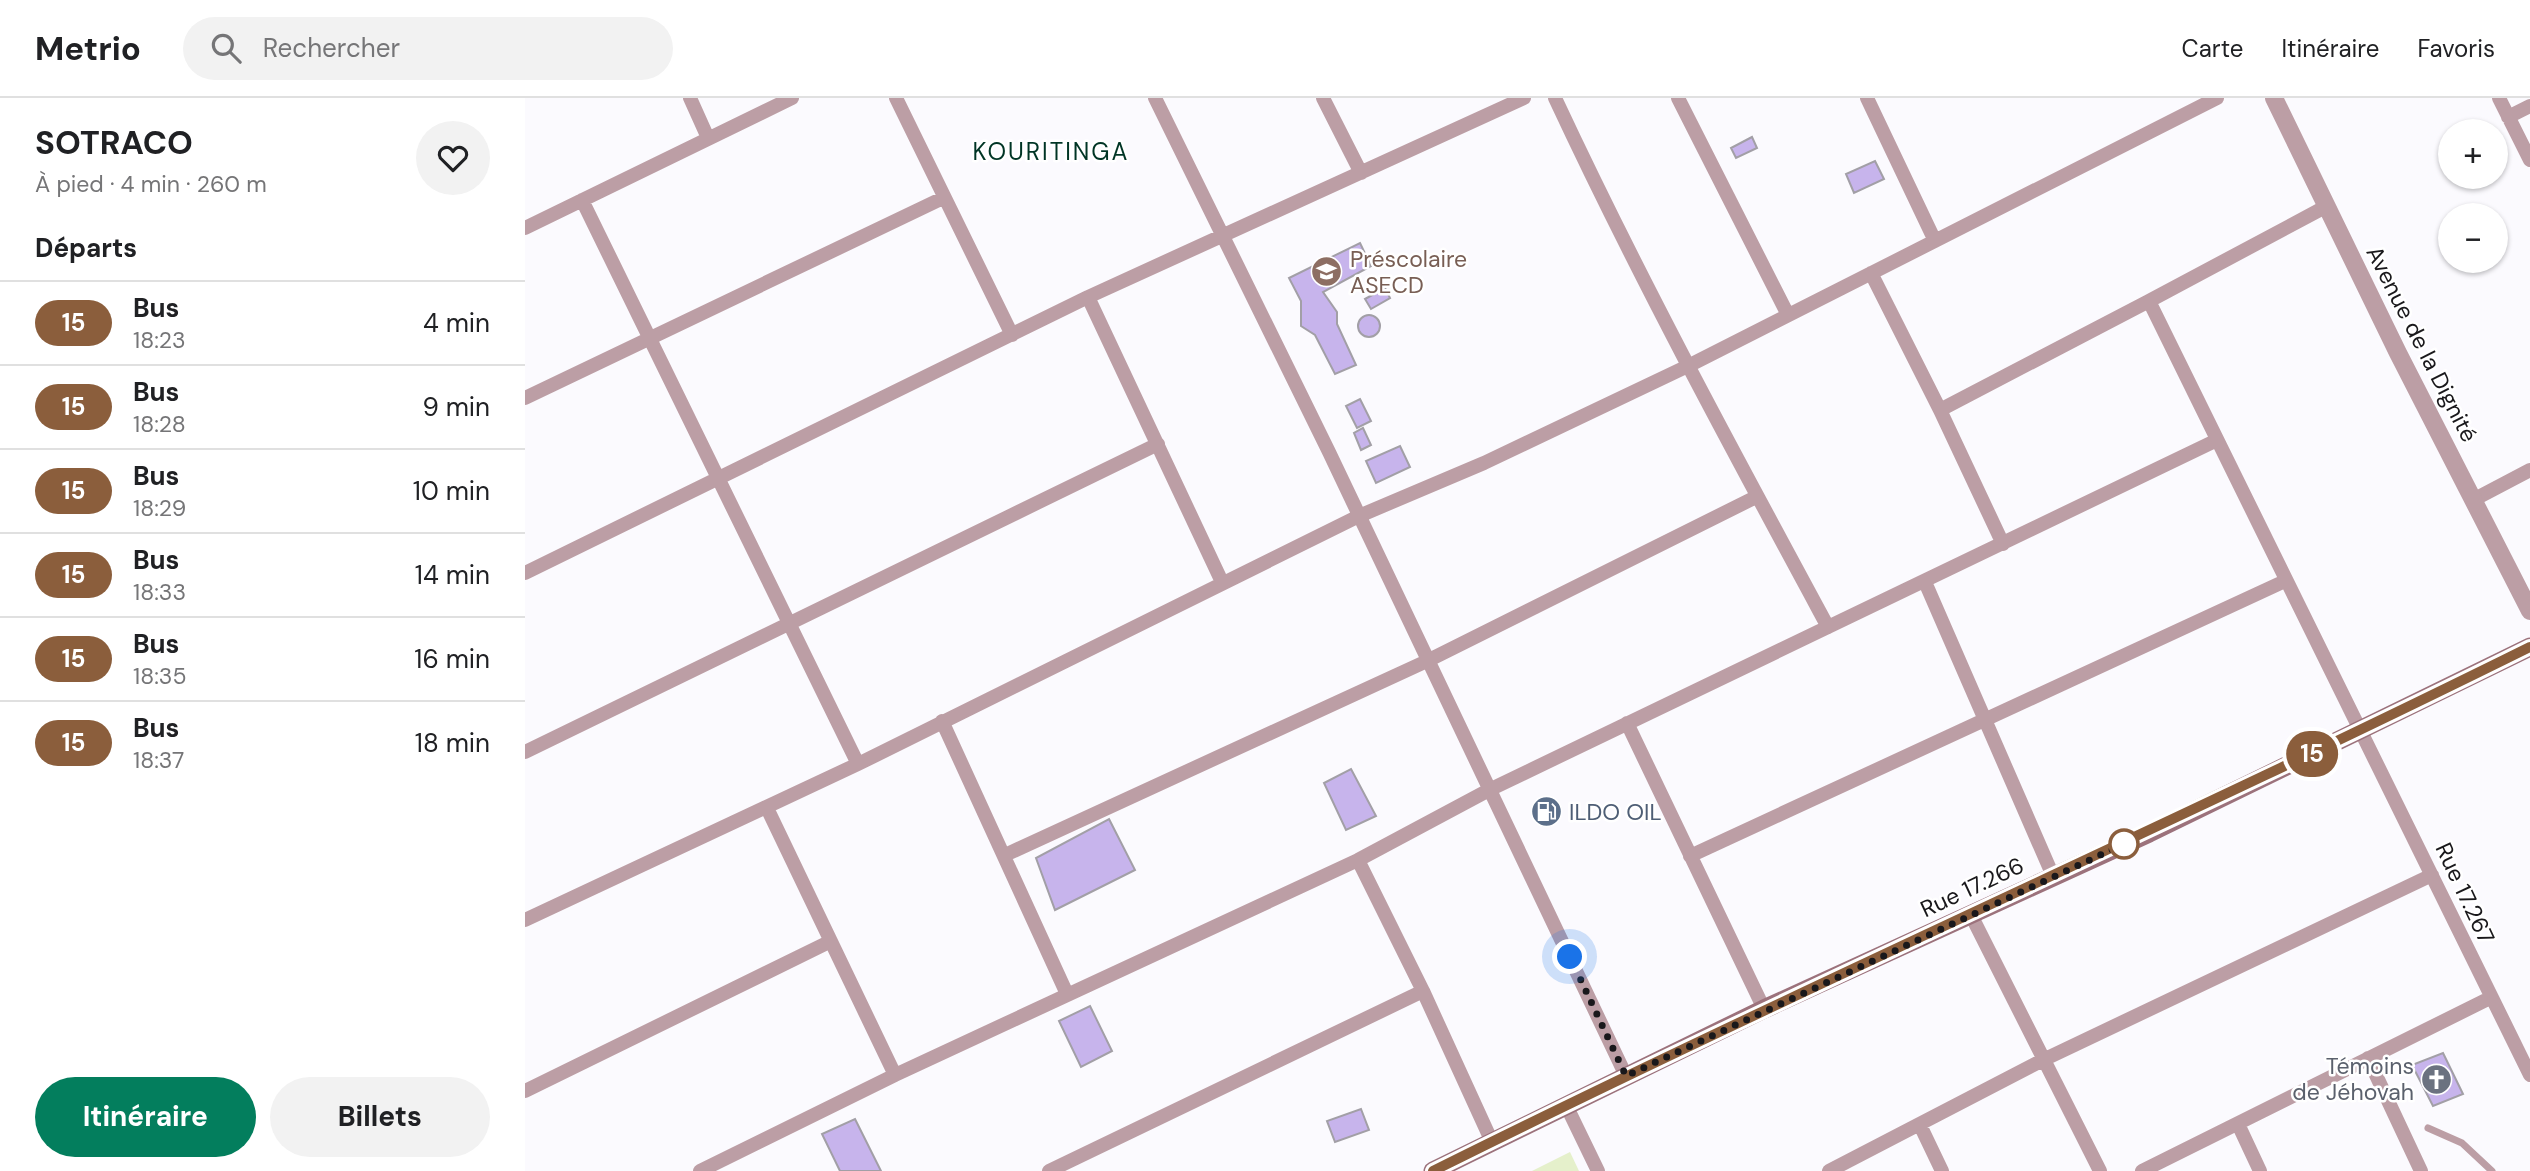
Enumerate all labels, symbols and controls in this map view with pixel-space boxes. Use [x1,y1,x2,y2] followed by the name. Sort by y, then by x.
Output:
[183,17,673,80] search box
[35,27,141,70] text: Metrio
[207,29,245,67] icon: search
[263,31,400,65] text: Rechercher
[2182,33,2243,64] text: Carte
[2281,33,2379,64] text: Itinéraire
[2417,33,2495,64] text: Favoris
[2438,119,2508,273] map controls
[2438,119,2508,189] button: +
[35,121,193,164] text: SOTRACO
[416,121,490,195] button: heart
[973,136,1130,167] district label: KOURITINGA
[35,169,267,199] text: À pied · 4 min · 260 m
[2438,203,2508,273] button: −
[35,231,137,265] text: Départs
[2360,241,2484,447] street label: Avenue de la Dignité
[1350,244,1467,300] place label: Préscolaire ASECD
[1310,255,1344,289] school or university icon: Préscolaire ASECD
[133,291,179,325] text: Bus
[423,306,490,340] text: 4 min
[62,307,85,338] text: 15
[133,325,186,355] text: 18:23
[133,375,179,409] text: Bus
[422,390,490,424] text: 9 min
[62,391,85,422] text: 15
[133,409,186,439] text: 18:28
[133,459,179,493] text: Bus
[413,474,490,508] text: 10 min
[62,475,85,506] text: 15
[133,493,186,523] text: 18:29
[133,543,179,577] text: Bus
[415,558,490,592] text: 14 min
[62,559,85,590] text: 15
[133,577,186,607] text: 18:33
[133,627,179,661] text: Bus
[414,642,490,676] text: 16 min
[62,643,85,674] text: 15
[133,661,186,691] text: 18:35
[133,711,179,745] text: Bus
[415,726,490,760] text: 18 min
[62,727,85,758] text: 15
[2281,731,2343,777] line badge: 15
[2300,738,2324,769] text: 15
[133,745,184,775] text: 18:37
[1529,795,1563,829] fuel station icon: ILDO OIL
[1569,797,1662,827] place label: ILDO OIL
[2109,829,2139,859] unlabelled marker
[2429,838,2501,948] street label: Rue 17.267
[1915,850,2029,924] street label: Rue 17.266
[1552,939,1587,974] your location
[2292,1051,2414,1107] place label: Témoins de Jéhovah
[2420,1062,2454,1096] church icon: Témoins de Jéhovah
[35,1077,256,1157] button: Itinéraire
[270,1077,490,1157] button: Billets

